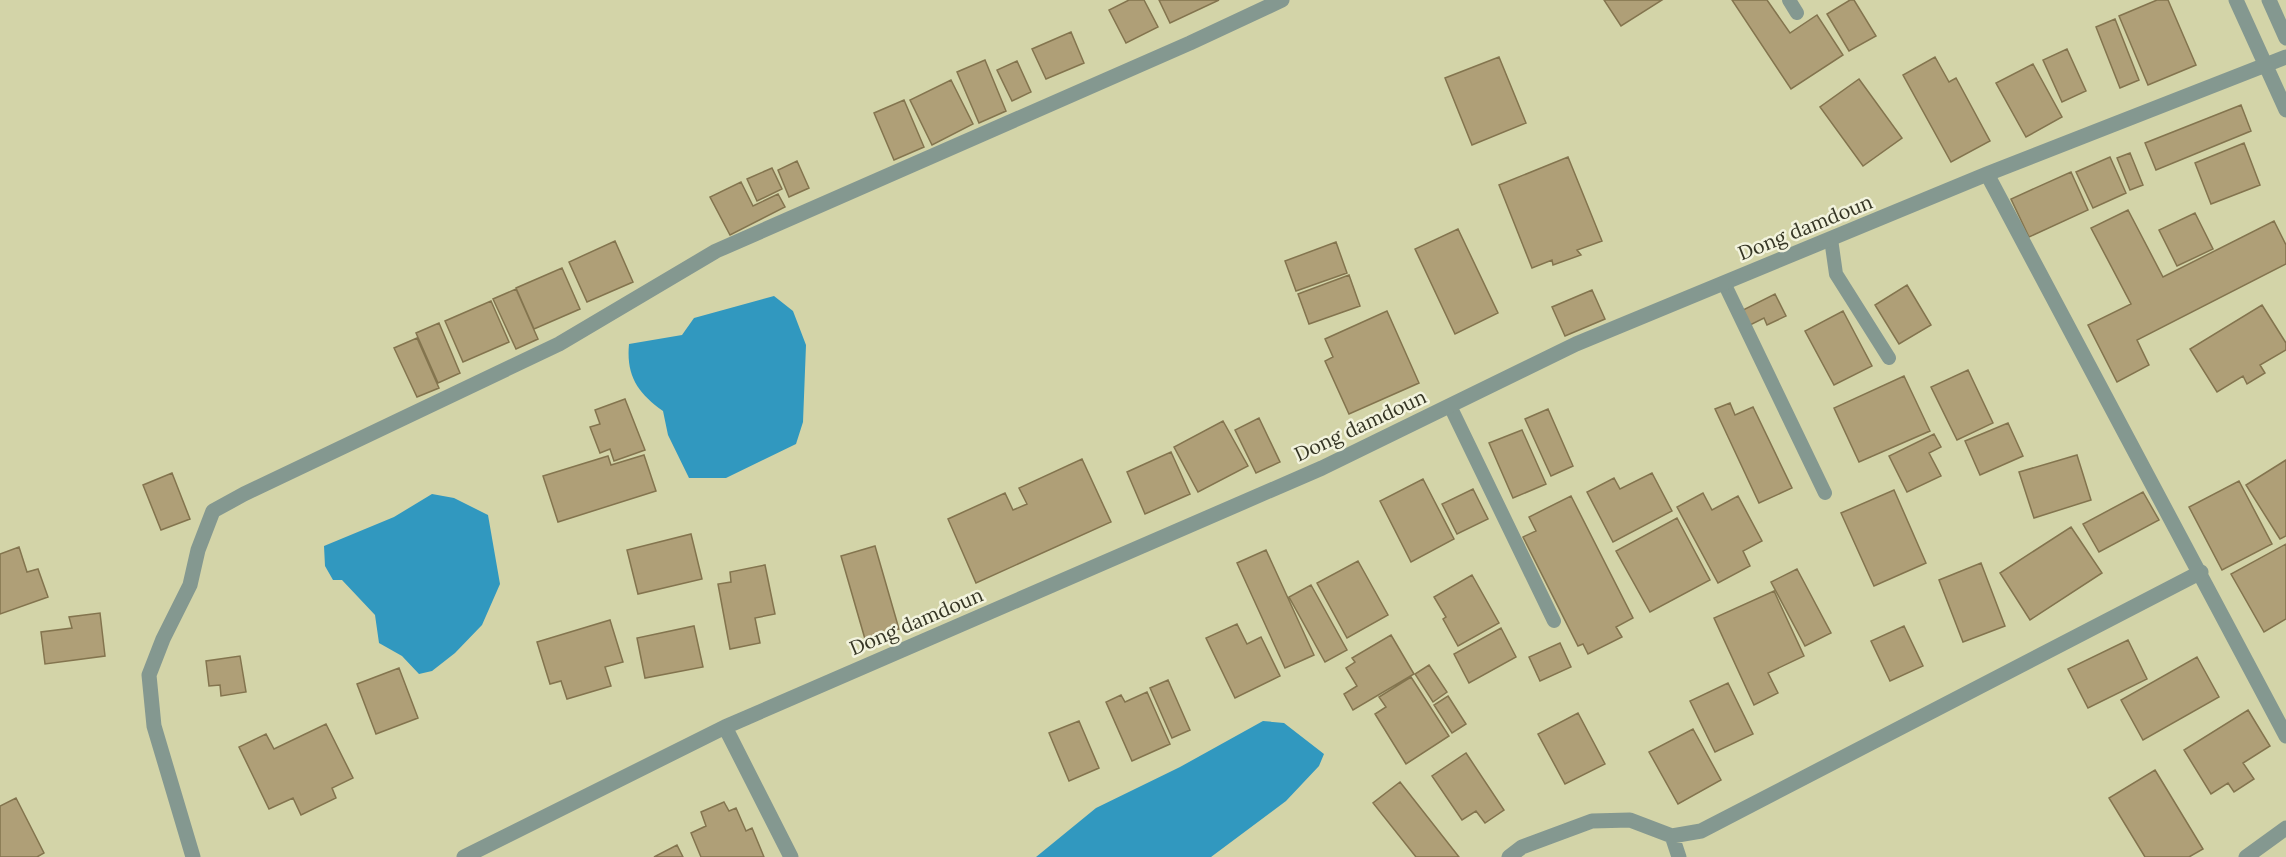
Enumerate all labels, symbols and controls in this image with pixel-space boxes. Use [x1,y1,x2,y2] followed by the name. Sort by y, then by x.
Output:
[1734,189,1876,265] street label: Dong damdoun
[1290,383,1430,467] street label: Dong damdoun
[845,582,987,660] street label: Dong damdoun

